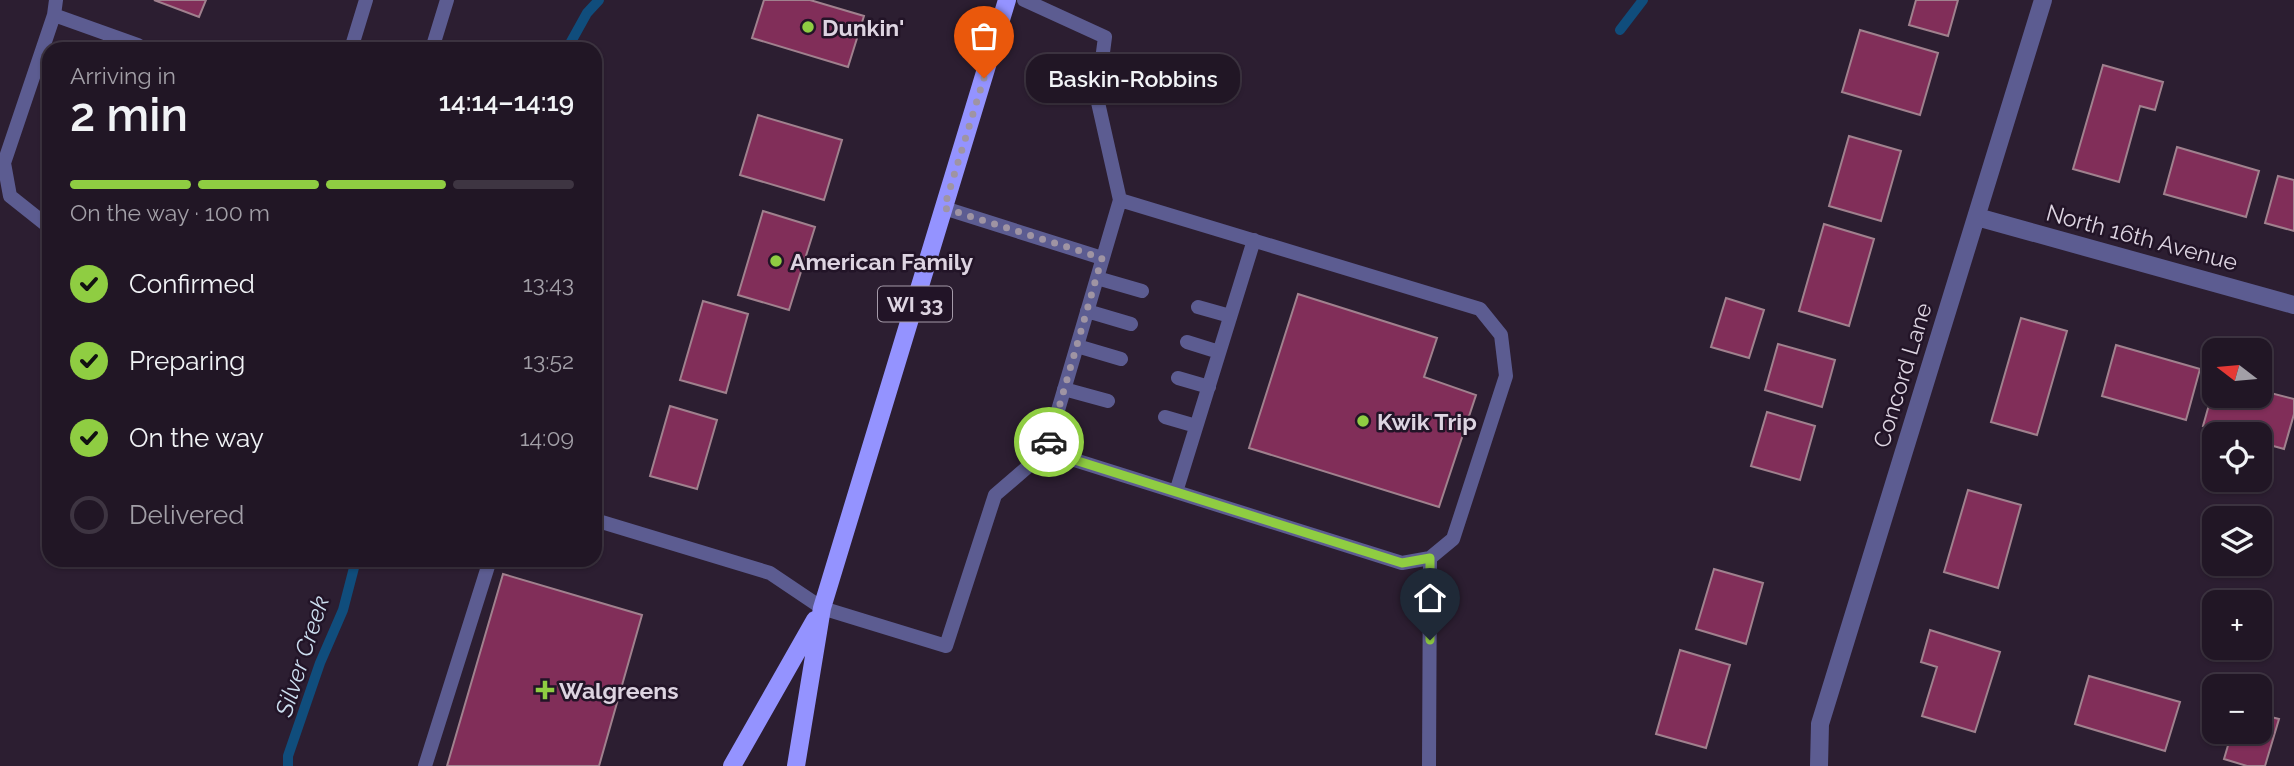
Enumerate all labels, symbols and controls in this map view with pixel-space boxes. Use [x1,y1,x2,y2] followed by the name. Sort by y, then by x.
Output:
[954,6,1014,78] pin
[822,14,904,41] place label: Dunkin'
[965,17,1003,55] icon: bag
[800,19,816,35] marker: Dunkin'
[1026,54,1240,102] callout: Baskin-Robbins
[70,62,176,89] text: Arriving in
[1048,65,1218,92] text: Baskin-Robbins
[439,87,574,117] text: 14:14–14:19
[70,88,188,142] text: 2 min
[2043,198,2241,276] street label: North 16th Avenue
[70,199,270,226] text: On the way · 100 m
[790,248,973,275] place label: American Family
[768,253,784,269] marker: American Family
[70,265,108,303] icon: check
[129,269,255,299] text: Confirmed
[523,270,574,297] text: 13:43
[878,286,952,322] road number: WI 33
[1867,299,1937,451] street label: Concord Lane
[2202,338,2272,408] north arrow
[2202,338,2272,744] map controls
[70,342,108,380] icon: check
[129,346,245,376] text: Preparing
[523,347,574,374] text: 13:52
[1014,407,1084,477] courier
[1377,408,1477,435] place label: Kwik Trip
[1355,413,1371,429] marker: Kwik Trip
[70,419,108,457] icon: check
[2202,422,2272,492] button: locate
[129,423,264,453] text: On the way
[1030,423,1068,461] icon: car
[520,424,574,451] text: 14:09
[129,500,244,530] text: Delivered
[2202,506,2272,576] button: layers
[1400,568,1460,640] pin
[1411,579,1449,617] icon: home
[2202,590,2272,660] button: +
[269,592,335,721] water label: Silver Creek
[2202,674,2272,744] button: −
[559,677,679,704] place label: Walgreens
[537,682,553,698] marker: Walgreens

